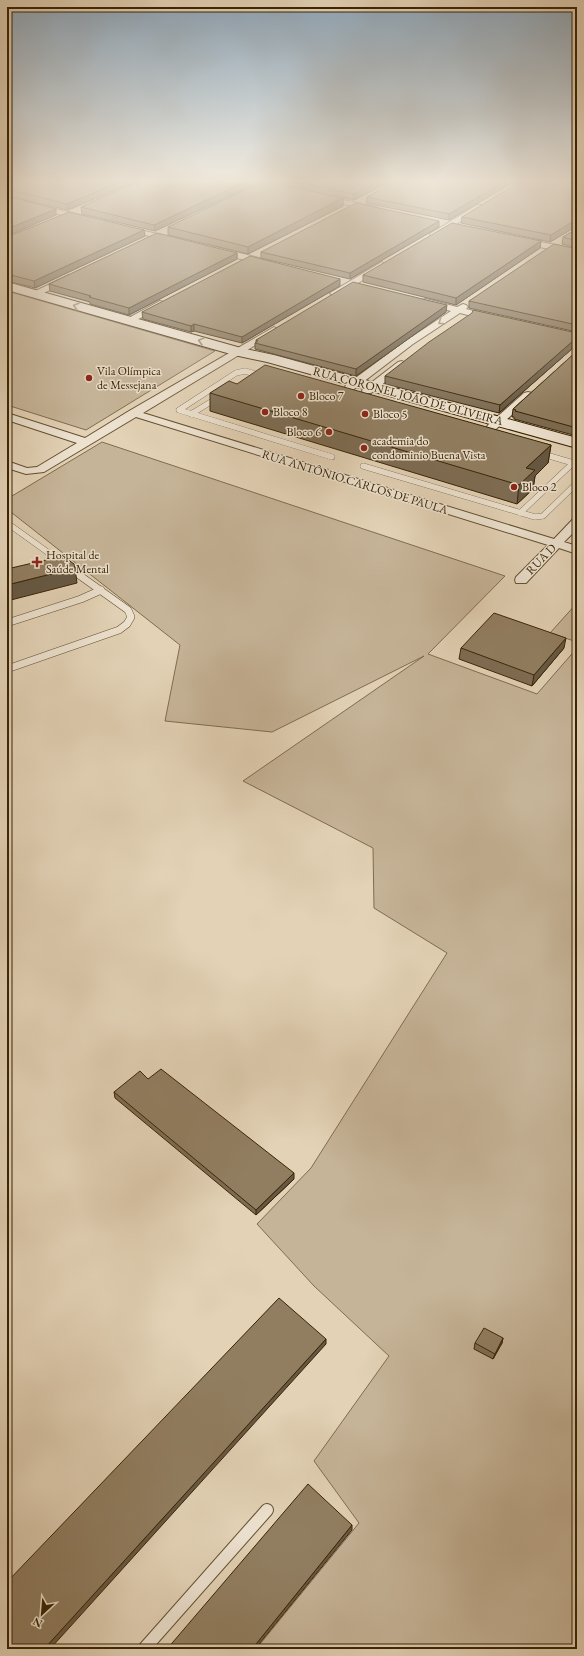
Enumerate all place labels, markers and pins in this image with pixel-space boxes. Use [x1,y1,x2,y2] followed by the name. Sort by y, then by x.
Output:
[97,363,161,393] place label: Vila Olímpica de Messejana
[84,373,94,383] marker: Vila Olímpica de Messejana
[309,388,344,404] place label: Bloco 7
[296,391,306,401] marker: Bloco 7
[273,404,308,420] place label: Bloco 8
[373,406,408,422] place label: Bloco 5
[260,407,270,417] marker: Bloco 8
[360,409,370,419] marker: Bloco 5
[286,424,321,440] place label: Bloco 6
[324,427,334,437] marker: Bloco 6
[372,433,486,463] place label: academia do condominio Buena Vista
[359,443,369,453] marker: academia do condominio Buena Vista
[522,479,557,495] place label: Bloco 2
[509,482,519,492] marker: Bloco 2
[46,547,109,577] place label: Hospital de Saúde Mental
[31,556,43,568] marker: Hospital de Saúde Mental

